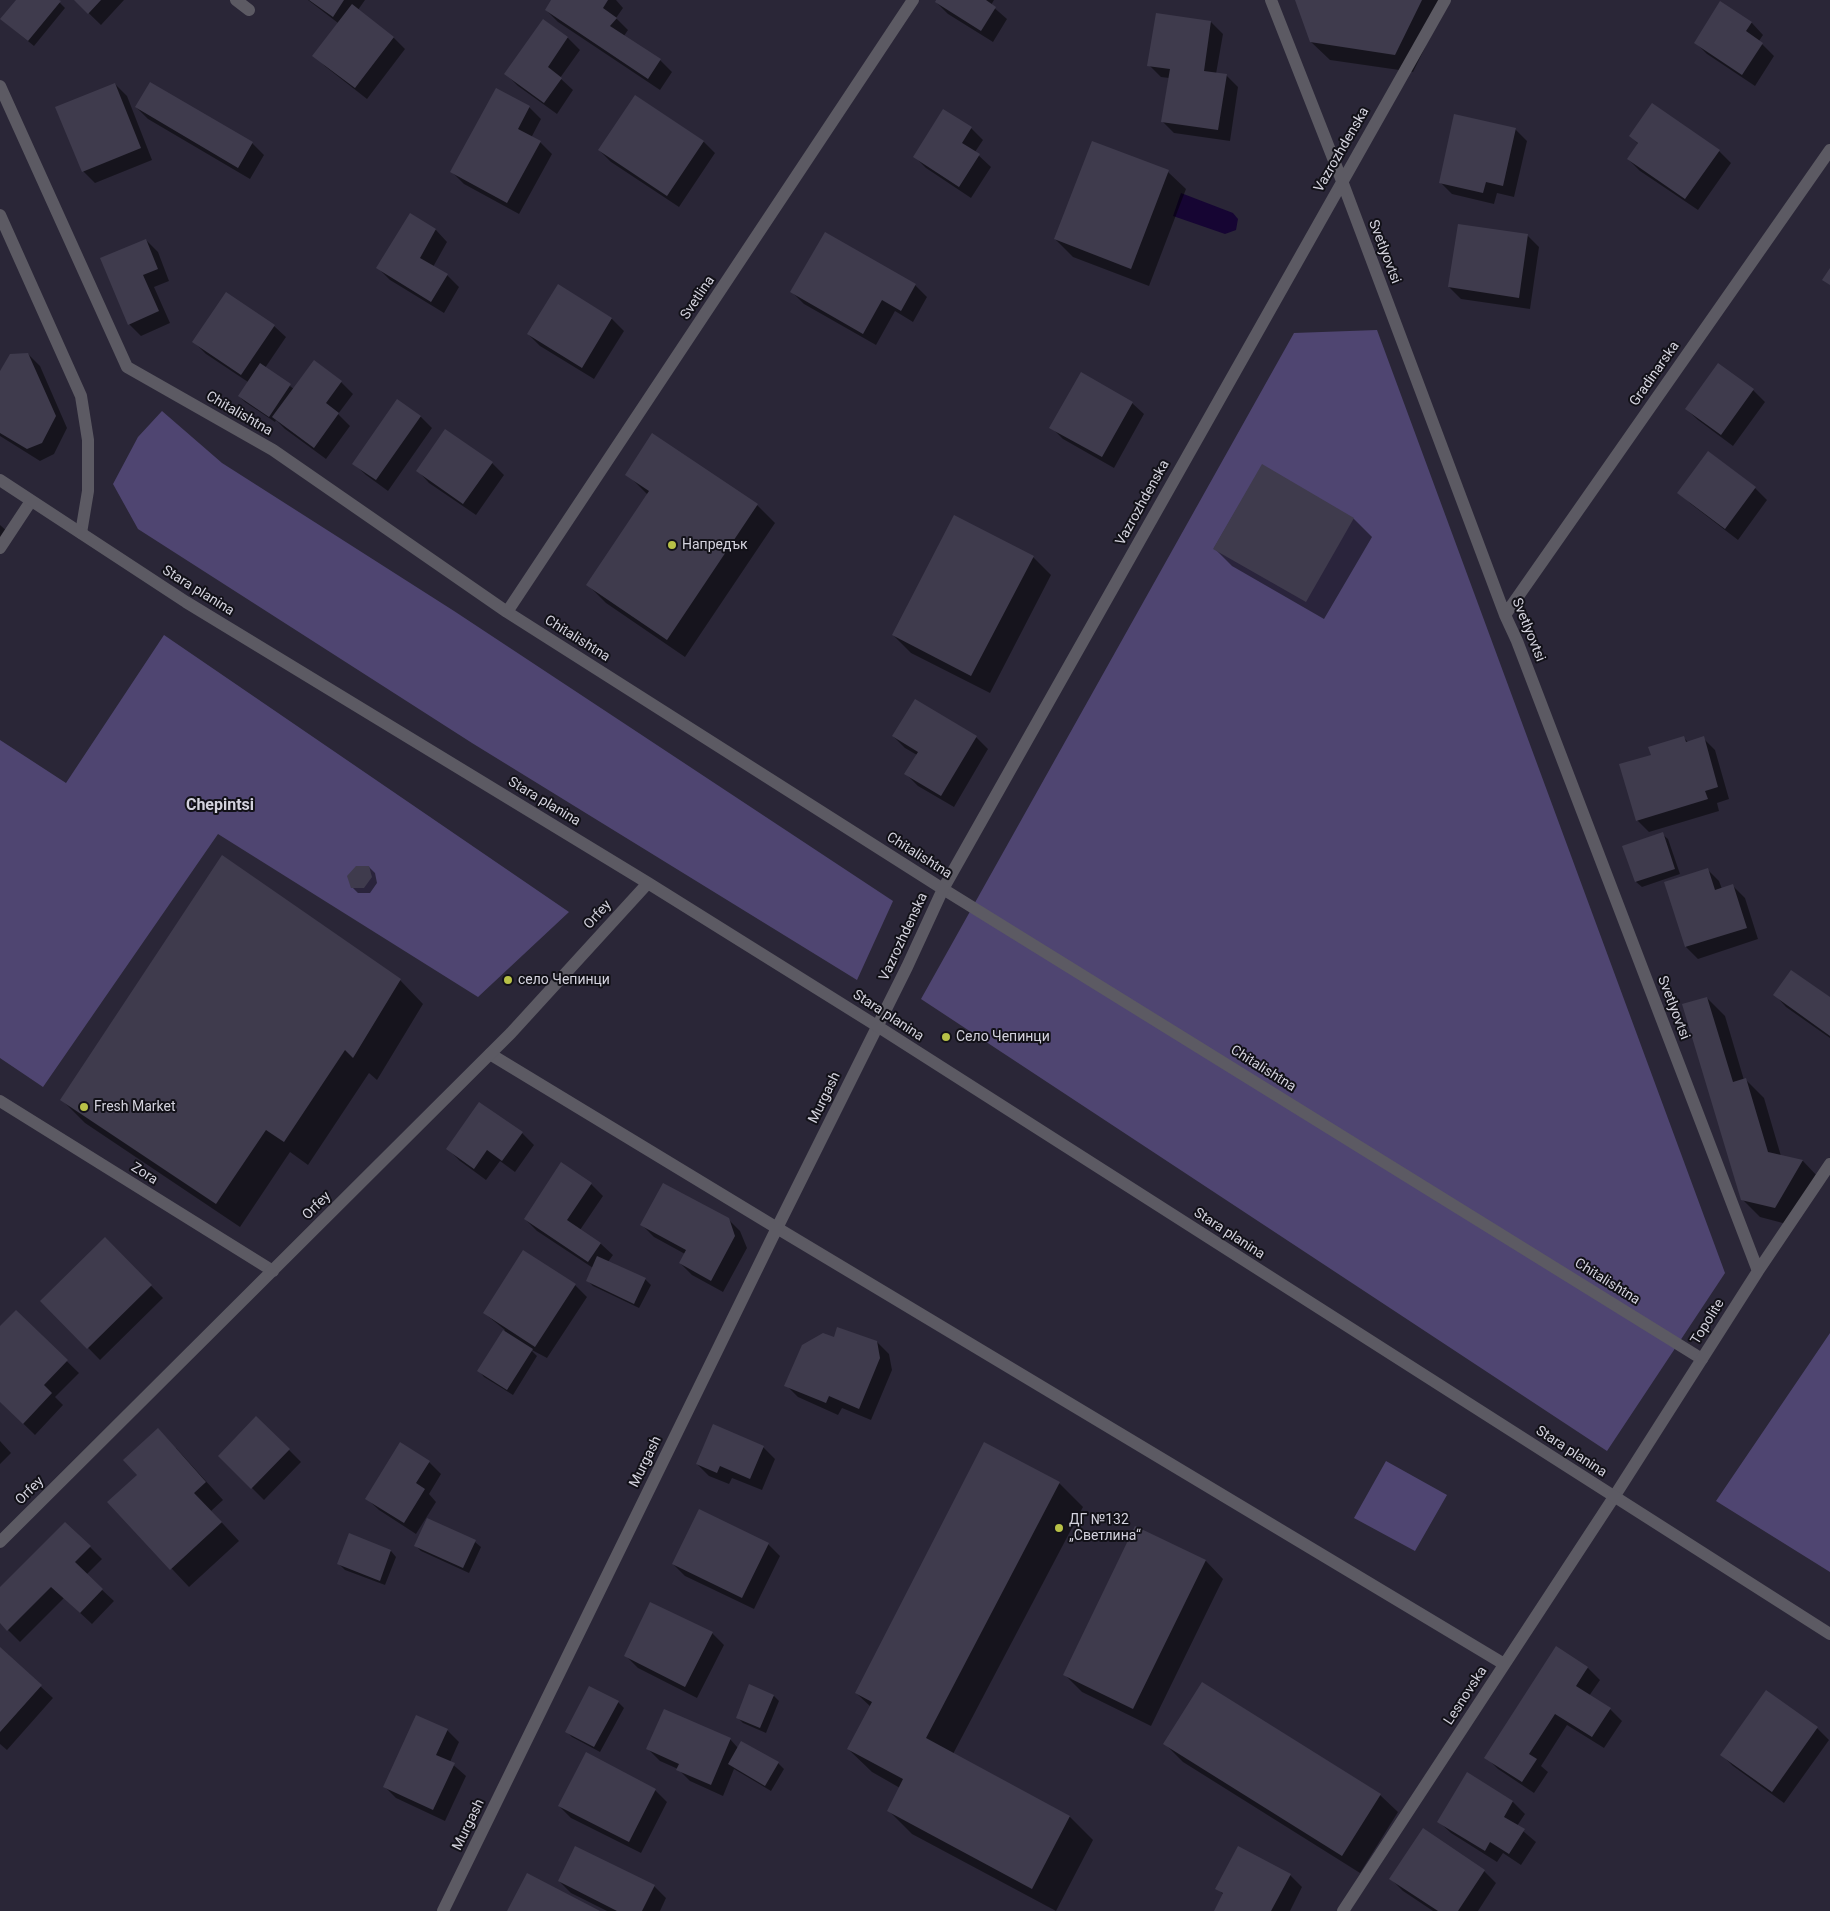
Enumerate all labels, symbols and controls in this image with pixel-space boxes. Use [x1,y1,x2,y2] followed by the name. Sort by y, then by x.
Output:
[1311,105,1373,195] street label: Vazrozhdenska
[1364,218,1404,286] street label: Svetlyovtsi
[677,273,719,323] street label: Svetlina
[1627,338,1683,410] street label: Gradinarska
[203,388,275,440] street label: Chitalishtna
[1113,457,1173,549] street label: Vazrozhdenska
[682,537,747,553] place label: Напредък
[666,539,678,551] marker: Напредък
[159,562,237,620] street label: Stara planina
[1508,596,1548,664] street label: Svetlyovtsi
[541,612,613,666] street label: Chitalishtna
[505,774,583,830] street label: Stara planina
[186,796,254,816] district label: Chepintsi
[883,829,955,883] street label: Chitalishtna
[876,890,932,984] street label: Vazrozhdenska
[581,897,615,933] street label: Orfey
[518,972,610,988] place label: село Чепинци
[502,974,514,986] marker: село Чепинци
[1653,974,1693,1042] street label: Svetlyovtsi
[849,987,927,1045] street label: Stara planina
[956,1029,1050,1045] place label: Село Чепинци
[940,1031,952,1043] marker: Село Чепинци
[1227,1042,1299,1096] street label: Chitalishtna
[805,1070,845,1126] street label: Murgash
[94,1099,176,1115] place label: Fresh Market
[78,1101,90,1113] marker: Fresh Market
[128,1159,160,1189] street label: Zora
[299,1188,335,1224] street label: Orfey
[1190,1205,1268,1263] street label: Stara planina
[1571,1255,1643,1309] street label: Chitalishtna
[1688,1296,1728,1348] street label: Topolite
[1532,1423,1610,1481] street label: Stara planina
[626,1434,666,1490] street label: Murgash
[12,1473,48,1509] street label: Orfey
[1069,1512,1141,1544] place label: ДГ №132 „Светлина“
[1053,1522,1065,1534] marker: ДГ №132 „Светлина“
[1441,1664,1491,1728] street label: Lesnovska
[449,1797,489,1853] street label: Murgash

